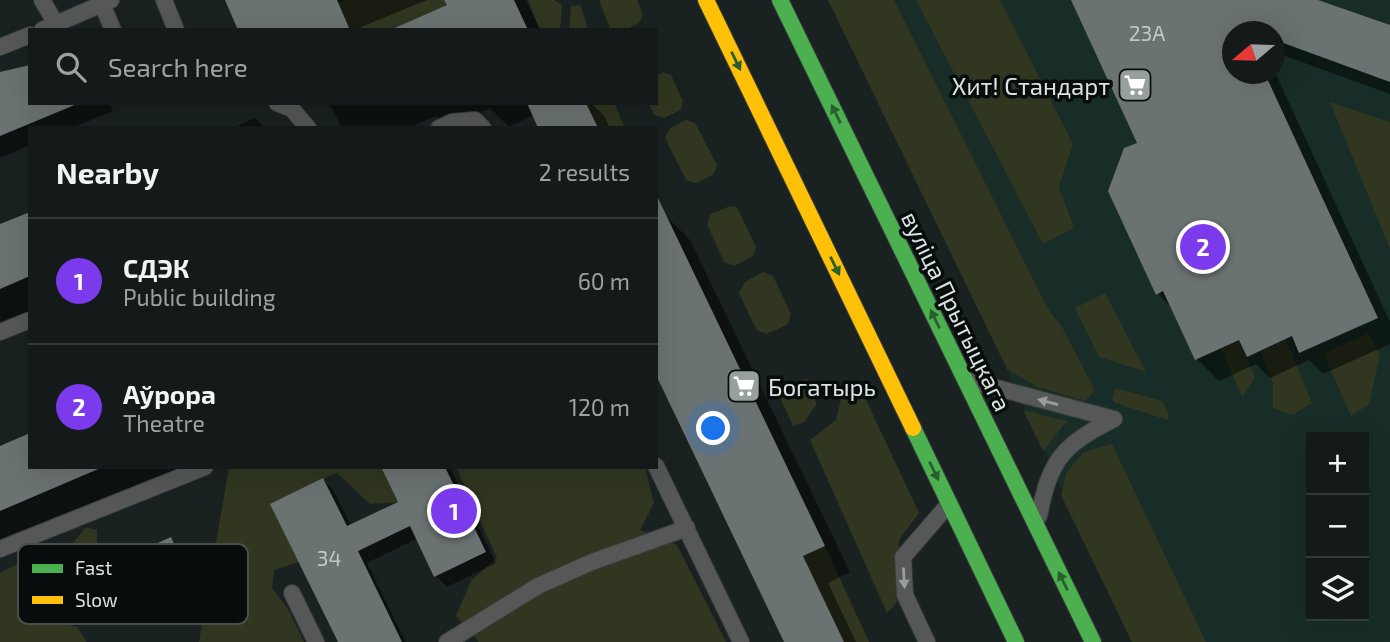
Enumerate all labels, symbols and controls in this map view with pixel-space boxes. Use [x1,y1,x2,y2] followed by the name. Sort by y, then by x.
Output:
[1129,20,1165,45] house number: 23А
[1222,21,1285,84] north arrow
[28,28,658,105] search box
[52,48,90,86] icon: search
[108,51,248,82] text: Search here
[730,51,741,71] one-way arrow
[1116,66,1154,104] supermarket icon: Хит! Стандарт
[952,71,1110,100] place label: Хит! Стандарт
[830,104,842,124] one-way arrow
[56,154,159,190] text: Nearby
[539,158,630,186] text: 2 results
[895,206,1018,416] street label: вуліца Прытыцкага
[1180,221,1226,273] pin: 2
[123,252,190,283] text: СДЭК
[829,256,841,276] one-way arrow
[74,267,84,295] text: 1
[578,267,630,295] text: 60 m
[123,283,276,311] text: Public building
[930,309,941,329] one-way arrow
[725,367,763,405] supermarket icon: Богатырь
[768,372,876,401] place label: Богатырь
[123,378,216,409] text: Аўрора
[72,393,86,421] text: 2
[569,393,630,421] text: 120 m
[1037,396,1058,406] one-way arrow
[123,409,205,437] text: Theatre
[696,411,730,445] your location
[1306,432,1369,621] map controls
[1306,432,1369,495] button: +
[928,461,940,481] one-way arrow
[431,485,477,537] pin: 1
[1306,495,1369,558] button: −
[18,544,248,624] legend
[317,545,341,570] house number: 34
[75,556,112,579] text: Fast
[1306,558,1369,621] button: layers
[899,568,910,590] one-way arrow
[1057,571,1069,591] one-way arrow
[75,588,118,611] text: Slow

